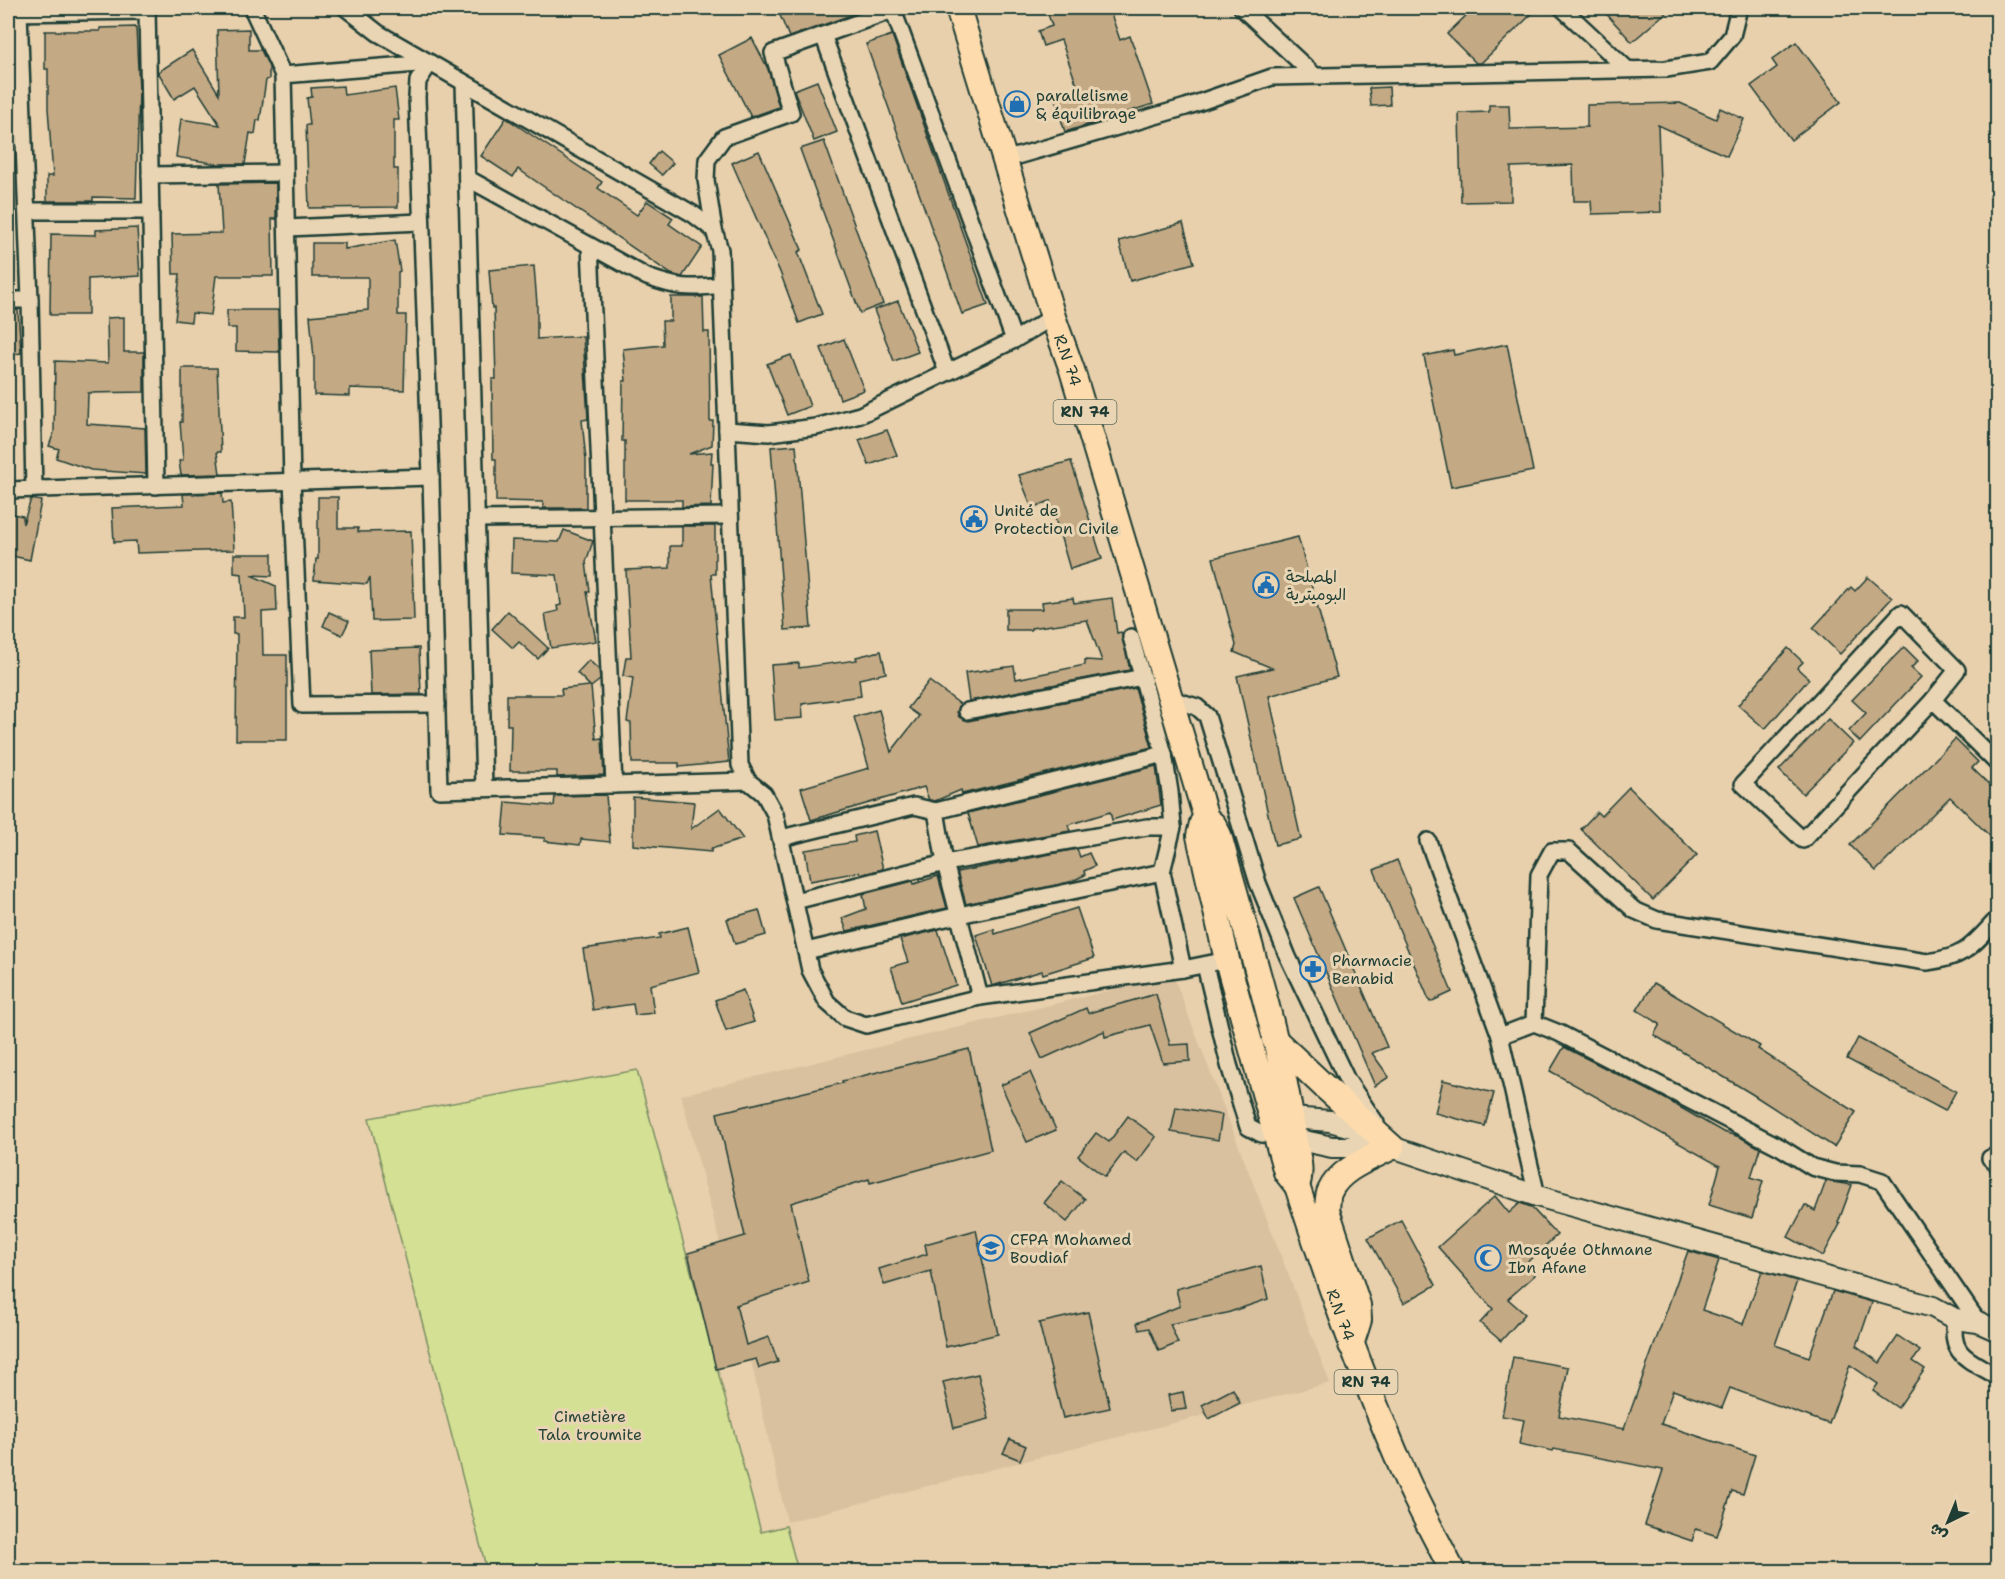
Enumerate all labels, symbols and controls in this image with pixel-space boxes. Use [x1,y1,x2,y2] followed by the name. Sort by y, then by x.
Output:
[1036,85,1137,124] place label: parallelisme & équilibrage
[1002,89,1032,119] shop icon: parallelisme & équilibrage
[1049,331,1086,389] street label: R.N 74
[1054,400,1116,424] road number: RN 74
[994,500,1119,539] place label: Unité de Protection Civile
[959,504,989,534] public building icon: Unité de Protection Civile
[1286,566,1346,605] place label: المصلحة البوميترية
[1251,570,1281,600] public building icon: المصلحة البوميترية
[1332,950,1412,989] place label: Pharmacie Benabid
[1298,954,1328,984] pharmacy icon: Pharmacie Benabid
[1010,1229,1131,1268] place label: CFPA Mohamed Boudiaf
[976,1233,1006,1263] school or university icon: CFPA Mohamed Boudiaf
[1508,1239,1653,1278] place label: Mosquée Othmane Ibn Afane
[1473,1243,1503,1273] mosque icon: Mosquée Othmane Ibn Afane
[1322,1286,1360,1344] street label: R.N 74
[1334,1370,1398,1394] road number: RN 74
[538,1406,642,1445] park label: Cimetière Tala troumite
[1918,1492,1978,1552] north arrow
[1925,1519,1952,1546] text: ش

